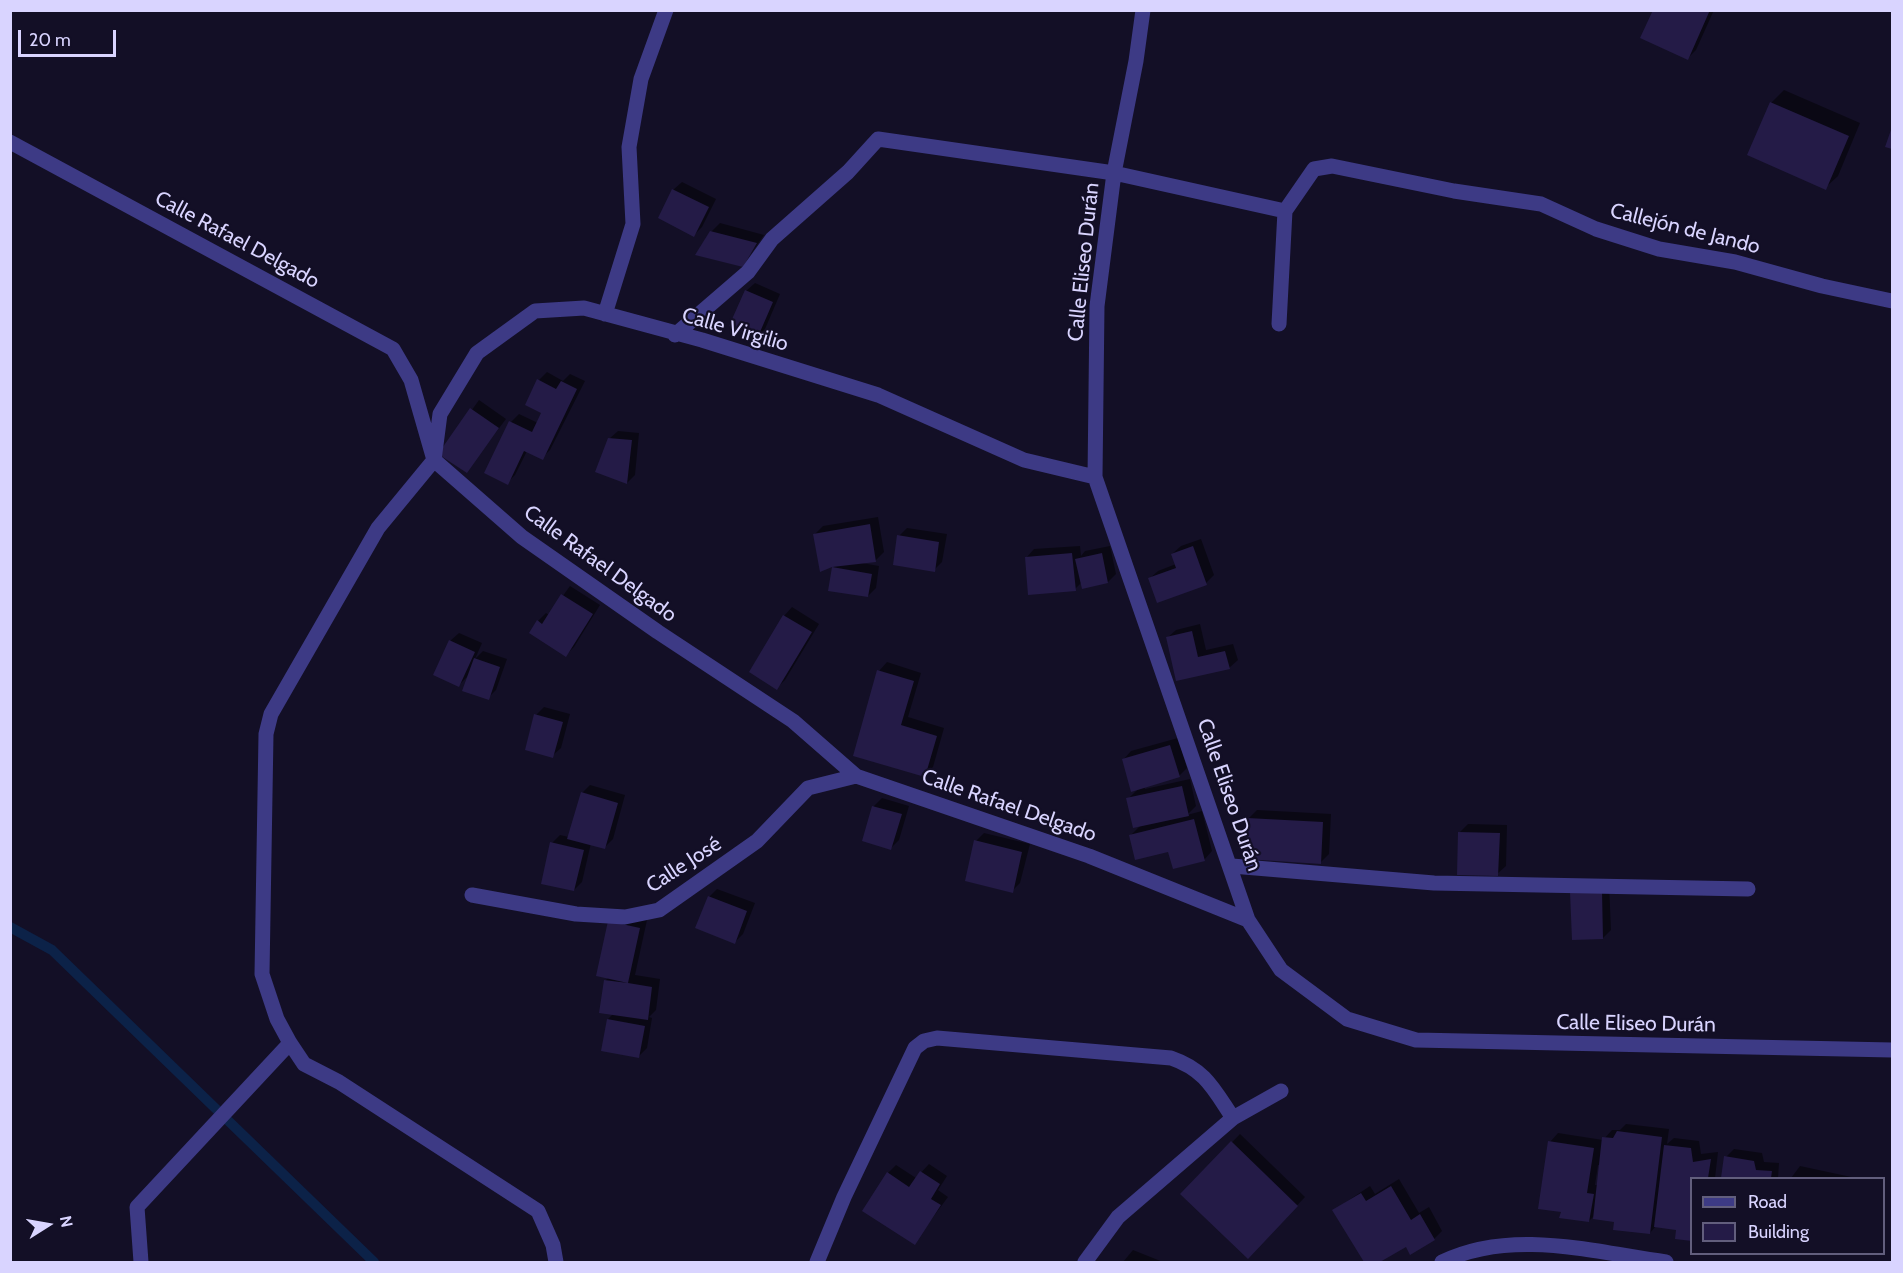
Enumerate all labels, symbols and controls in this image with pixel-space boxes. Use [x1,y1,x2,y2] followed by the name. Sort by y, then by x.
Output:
[21,18,118,56] scale bar
[29,29,71,51] text: 20 m
[1063,181,1105,343] street label: Calle Eliseo Durán
[150,186,324,294] street label: Calle Rafael Delgado
[1608,198,1762,260] street label: Callejón de Jando
[679,303,791,357] street label: Calle Virgilio
[519,500,681,628] street label: Calle Rafael Delgado
[1191,715,1267,875] street label: Calle Eliseo Durán
[918,764,1100,848] street label: Calle Rafael Delgado
[642,831,726,899] street label: Calle José
[1556,1010,1716,1038] street label: Calle Eliseo Durán
[1690,1177,1885,1255] legend
[1748,1191,1787,1213] text: Road
[18,1195,78,1255] north arrow
[56,1214,77,1229] text: N
[1748,1221,1809,1243] text: Building

